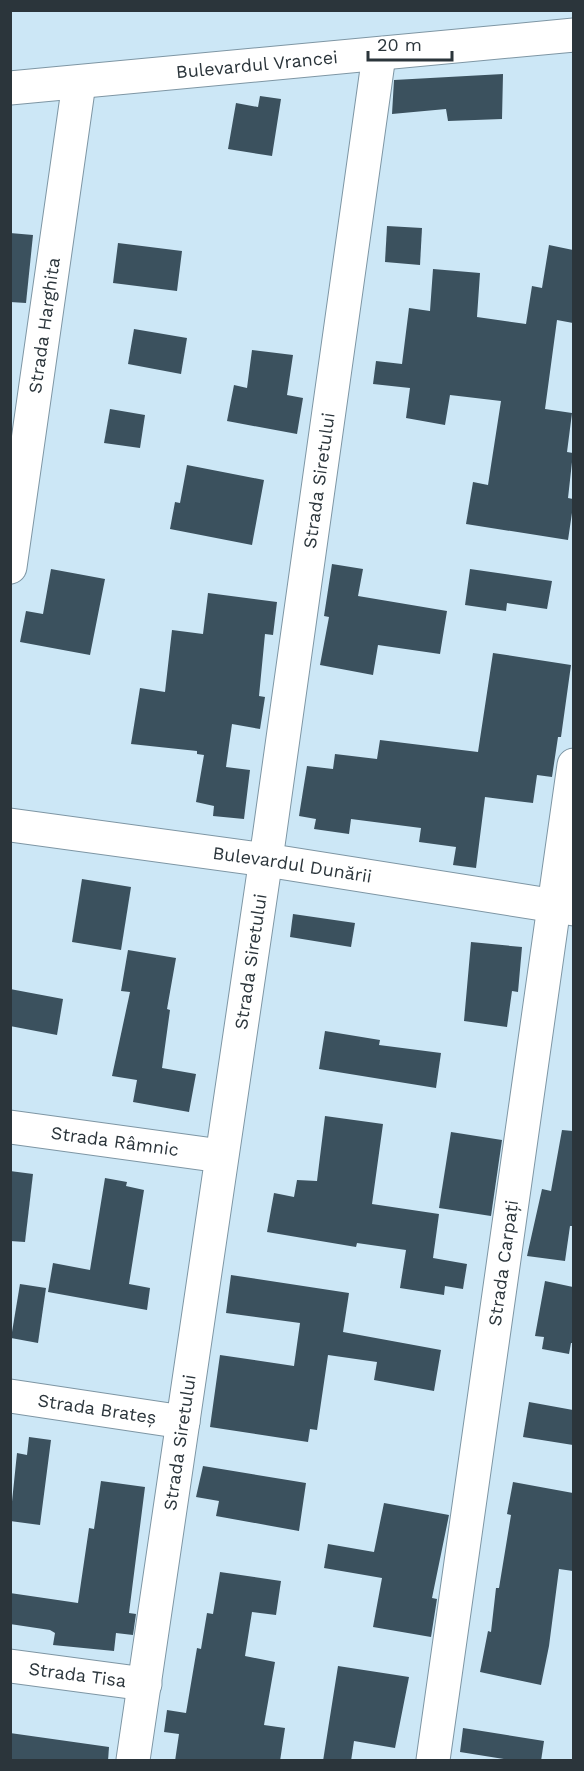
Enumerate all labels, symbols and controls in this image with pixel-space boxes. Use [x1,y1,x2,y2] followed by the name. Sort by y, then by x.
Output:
[368,24,452,62] scale bar
[377,34,422,55] text: 20 m
[175,46,339,82] street label: Bulevardul Vrancei
[24,256,64,395] street label: Strada Harghita
[299,411,339,550] street label: Strada Siretului
[211,842,373,887] street label: Bulevardul Dunării
[230,892,271,1031] street label: Strada Siretului
[50,1122,180,1160] street label: Strada Râmnic
[484,1199,522,1327] street label: Strada Carpați
[159,1373,200,1512] street label: Strada Siretului
[36,1389,158,1428] street label: Strada Brateș
[27,1658,128,1691] street label: Strada Tisa

